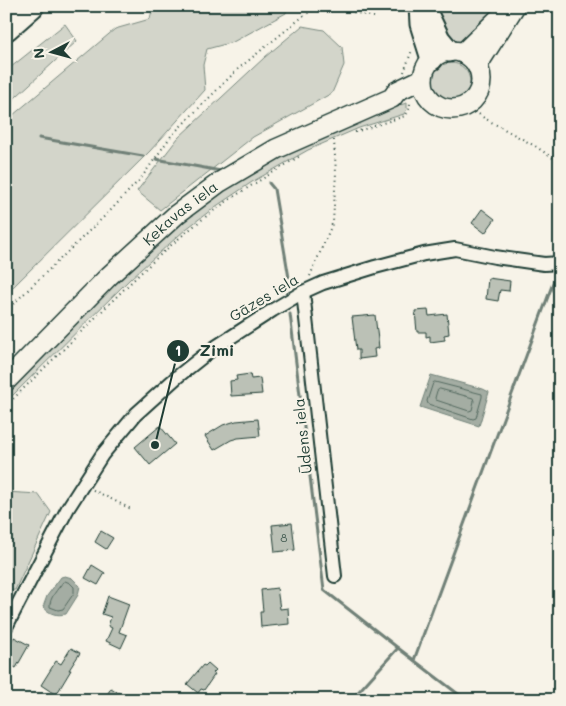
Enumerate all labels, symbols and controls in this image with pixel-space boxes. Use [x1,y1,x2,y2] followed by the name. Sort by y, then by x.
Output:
[28,28,78,78] north arrow
[29,47,49,60] text: N
[138,176,221,250] street label: Ķekavas iela
[225,269,302,326] street label: Gāzes iela
[165,335,245,366] callout: Zimi
[200,339,234,360] text: Zimi
[175,340,181,360] text: 1
[288,397,316,475] street label: Ūdens iela
[280,529,288,545] house number: 8

